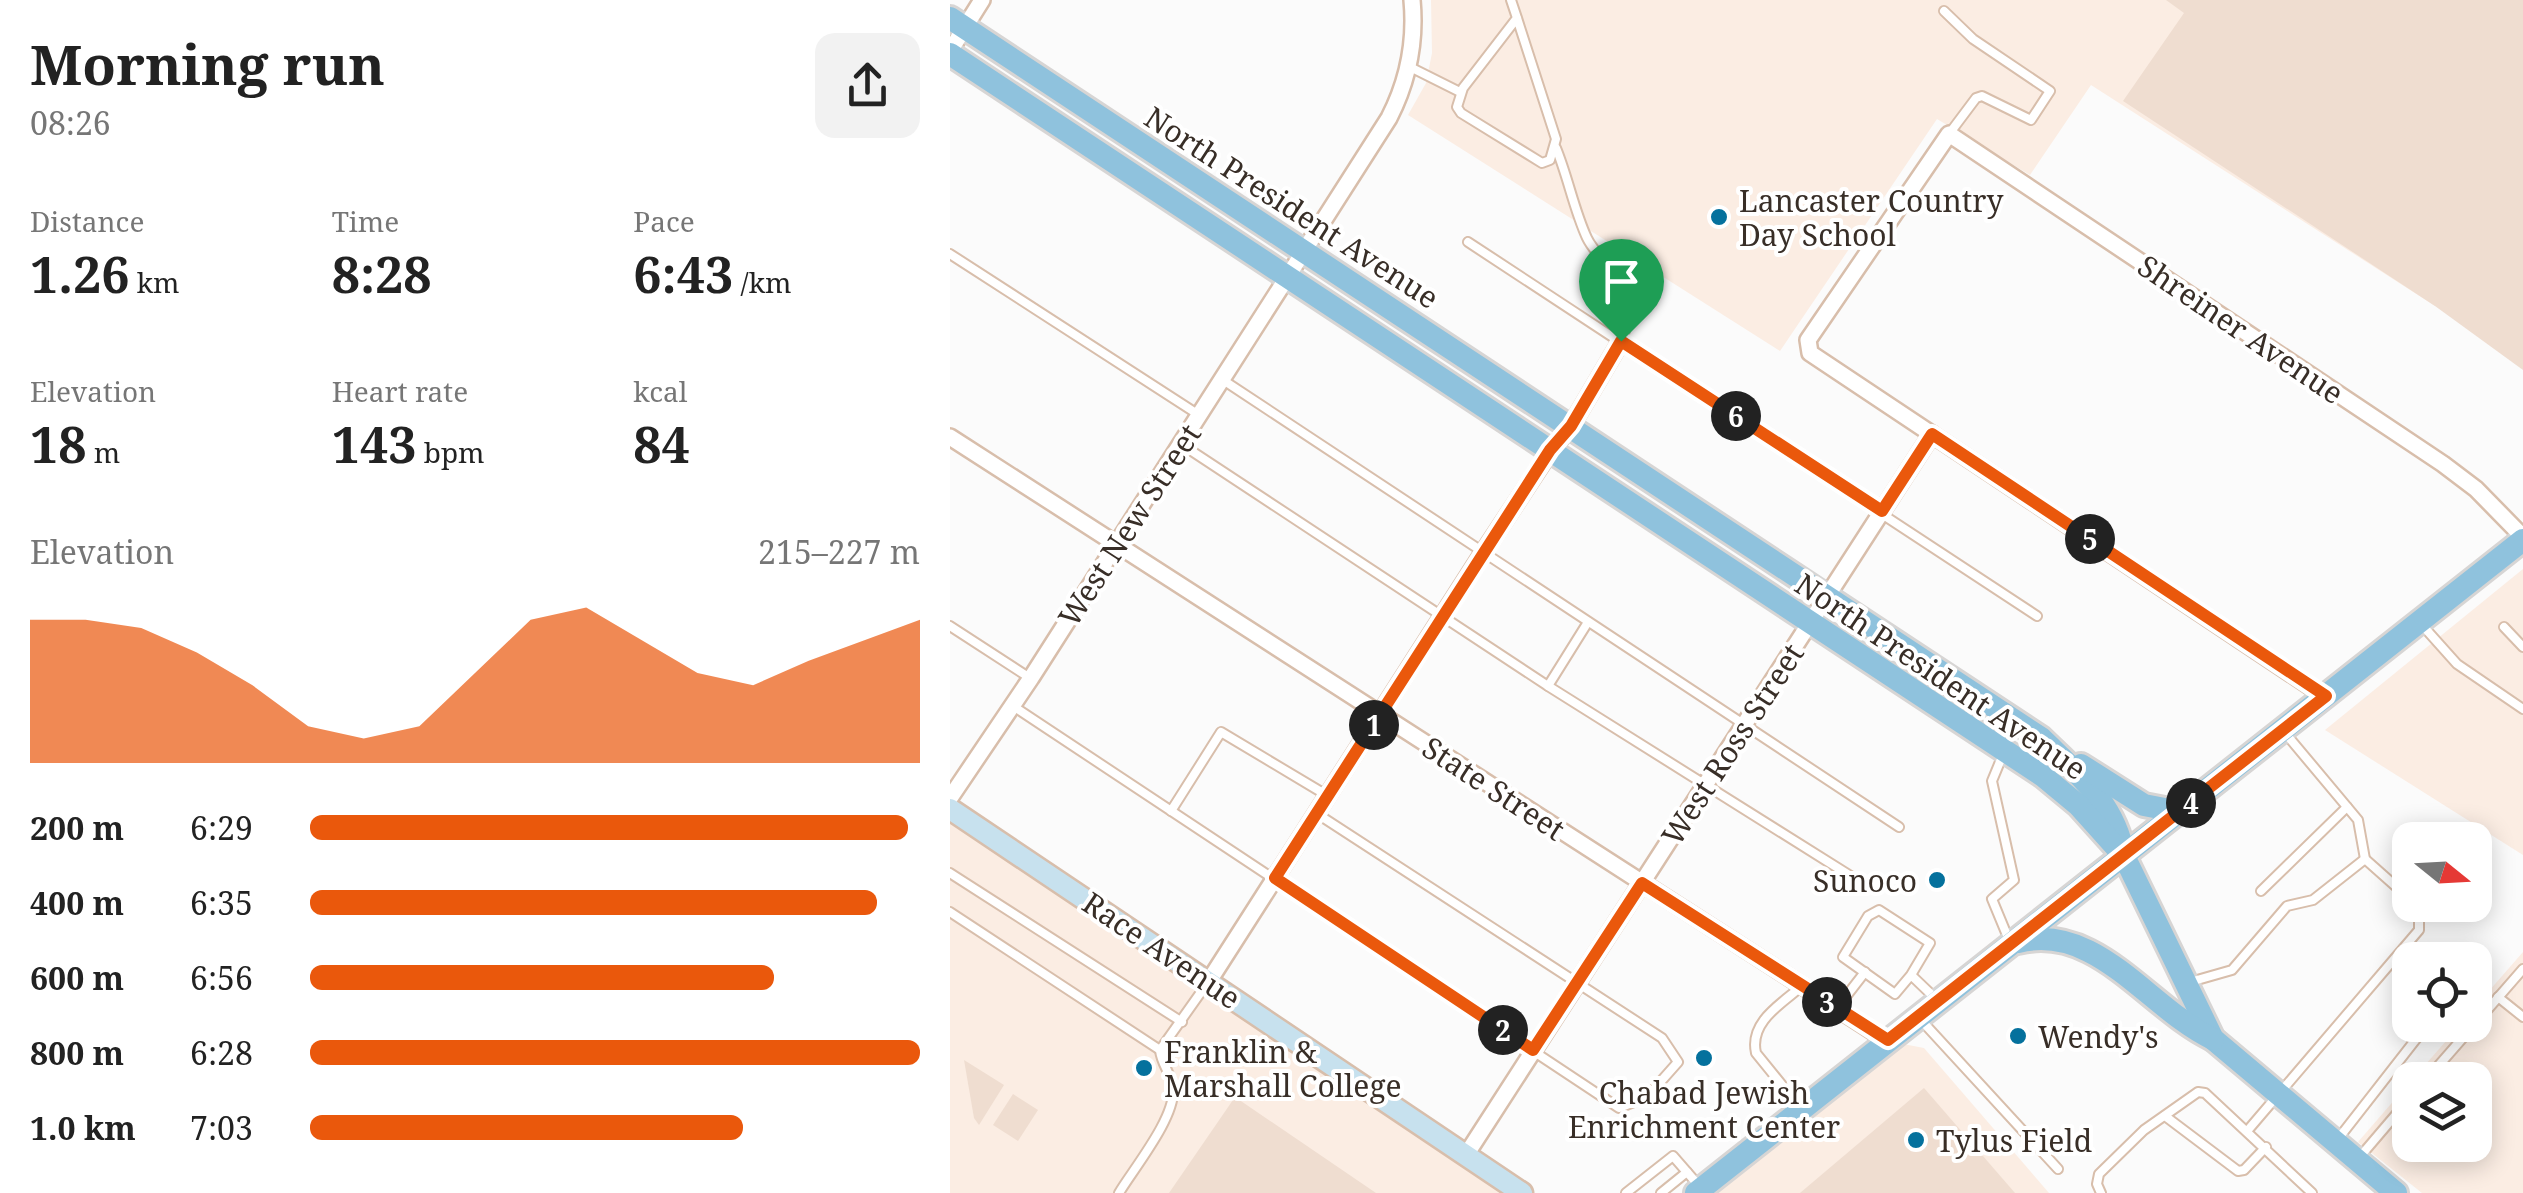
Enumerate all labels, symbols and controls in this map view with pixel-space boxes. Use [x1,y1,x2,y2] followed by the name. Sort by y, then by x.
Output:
[30,26,385,101] text: Morning run
[815,33,920,138] button: share
[1137,97,1447,317] street label: North President Avenue
[30,101,111,144] text: 08:26
[1739,180,2003,255] place label: Lancaster Country Day School
[30,202,144,240] text: Distance
[332,202,399,240] text: Time
[633,202,695,240] text: Pace
[1708,206,1730,228] marker: Lancaster Country Day School
[1579,239,1664,342] pin
[30,240,129,308] text: 1.26
[332,240,432,308] text: 8:28
[633,240,733,308] text: 6:43
[2130,245,2352,413] street label: Shreiner Avenue
[1594,254,1649,309] icon: arrive
[129,263,180,301] text: km
[733,263,791,301] text: /km
[30,372,156,410] text: Elevation
[332,372,468,410] text: Heart rate
[633,372,687,410] text: kcal
[1711,391,1761,441] pin: 6
[1728,397,1744,435] text: 6
[30,410,87,478] text: 18
[332,410,416,478] text: 143
[633,410,690,478] text: 84
[1048,416,1210,634] street label: West New Street
[87,433,120,471] text: m
[416,433,485,471] text: bpm
[2065,514,2115,564] pin: 5
[2082,520,2098,558] text: 5
[30,530,174,573] text: Elevation
[758,530,920,573] text: 215–227 m
[1788,563,2094,789] street label: North President Avenue
[1651,635,1813,853] street label: West Ross Street
[1349,700,1399,750] pin: 1
[1366,706,1382,744] text: 1
[1415,727,1573,849] street label: State Street
[2166,778,2216,828] pin: 4
[2183,784,2199,822] text: 4
[30,806,124,849] text: 200 m
[190,806,253,849] text: 6:29
[2392,822,2492,922] north arrow
[2392,822,2492,1162] map controls
[1813,860,1917,901] place label: Sunoco
[1926,869,1948,891] marker: Sunoco
[30,881,124,924] text: 400 m
[190,881,253,924] text: 6:35
[1075,882,1249,1018] street label: Race Avenue
[2392,942,2492,1042] button: locate
[30,956,124,999] text: 600 m
[190,956,253,999] text: 6:56
[1802,977,1852,1027] pin: 3
[1819,983,1835,1021] text: 3
[1478,1005,1528,1055] pin: 2
[1495,1011,1511,1049] text: 2
[2038,1016,2159,1057] place label: Wendy's
[2007,1025,2029,1047] marker: Wendy's
[30,1031,124,1074] text: 800 m
[190,1031,253,1074] text: 6:28
[1164,1031,1402,1106] place label: Franklin & Marshall College
[1693,1047,1715,1069] marker: Chabad Jewish Enrichment Center
[1133,1057,1155,1079] marker: Franklin & Marshall College
[2392,1062,2492,1162] button: layers
[1568,1072,1840,1147] place label: Chabad Jewish Enrichment Center
[30,1106,136,1149] text: 1.0 km
[190,1106,253,1149] text: 7:03
[1936,1120,2092,1161] place label: Tylus Field
[1905,1129,1927,1151] marker: Tylus Field

